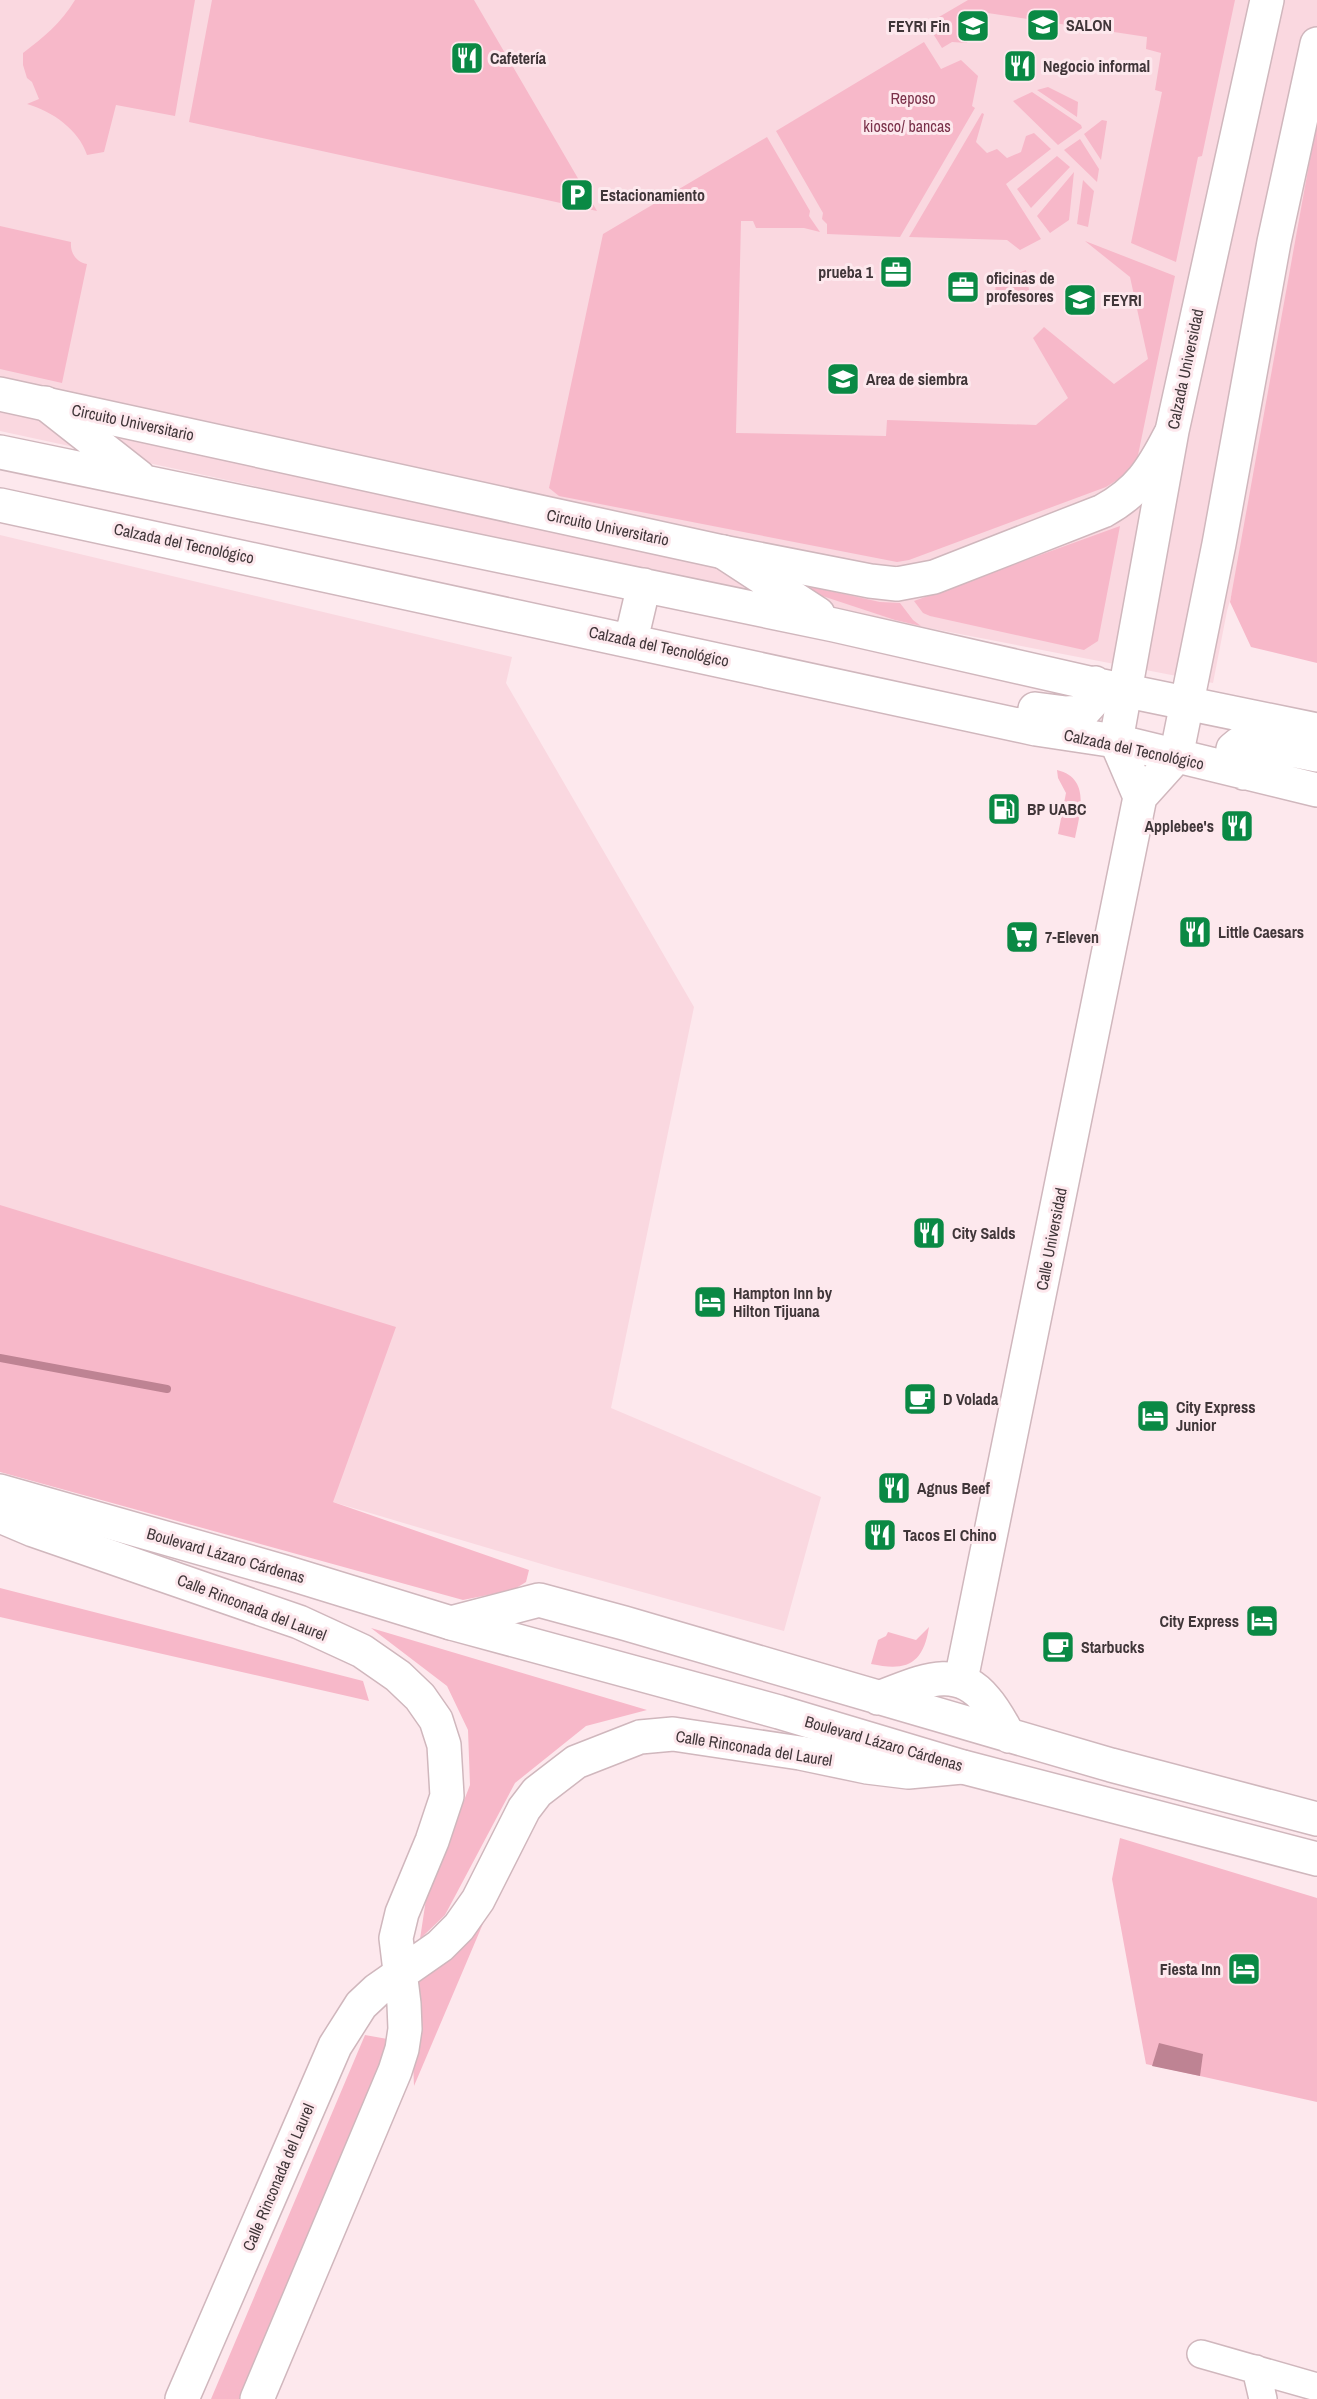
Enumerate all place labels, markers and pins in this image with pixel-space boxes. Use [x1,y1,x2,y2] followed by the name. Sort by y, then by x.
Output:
[1025,7,1061,43] school or university icon: SALON
[955,8,991,44] school or university icon: FEYRI Fin
[1066,14,1112,36] place label: SALON
[888,15,950,37] place label: FEYRI Fin
[449,40,485,76] restaurant icon: Cafetería
[490,47,547,69] place label: Cafetería
[1002,48,1038,84] restaurant icon: Negocio informal
[1043,55,1150,77] place label: Negocio informal
[559,177,595,213] parking icon: Estacionamiento
[600,184,705,206] place label: Estacionamiento
[878,254,914,290] office icon: prueba 1
[818,261,874,283] place label: prueba 1
[986,267,1055,307] place label: oficinas de profesores
[945,269,981,305] office icon: oficinas de profesores
[1062,282,1098,318] school or university icon: FEYRI
[1103,289,1142,311] place label: FEYRI
[825,361,861,397] school or university icon: Area de siembra
[866,368,969,390] place label: Area de siembra
[986,791,1022,827] fuel station icon: BP UABC
[1027,798,1087,820] place label: BP UABC
[1219,808,1255,844] restaurant icon: Applebee's
[1145,815,1214,837] place label: Applebee's
[1177,914,1213,950] restaurant icon: Little Caesars
[1004,919,1040,955] supermarket icon: 7-Eleven
[1218,921,1304,943] place label: Little Caesars
[1045,926,1099,948] place label: 7-Eleven
[911,1215,947,1251] restaurant icon: City Salds
[952,1222,1015,1244] place label: City Salds
[733,1282,833,1322] place label: Hampton Inn by Hilton Tijuana
[692,1284,728,1320] hotel icon: Hampton Inn by Hilton Tijuana
[902,1381,938,1417] cafe icon: D Volada
[943,1388,999,1410] place label: D Volada
[1176,1396,1256,1436] place label: City Express Junior
[1135,1398,1171,1434] hotel icon: City Express Junior
[876,1470,912,1506] restaurant icon: Agnus Beef
[917,1477,991,1499] place label: Agnus Beef
[862,1517,898,1553] restaurant icon: Tacos El Chino
[903,1524,997,1546] place label: Tacos El Chino
[1244,1603,1280,1639] hotel icon: City Express
[1160,1610,1239,1632] place label: City Express
[1040,1629,1076,1665] cafe icon: Starbucks
[1081,1636,1144,1658] place label: Starbucks
[1226,1951,1262,1987] hotel icon: Fiesta Inn
[1160,1958,1221,1980] place label: Fiesta Inn

